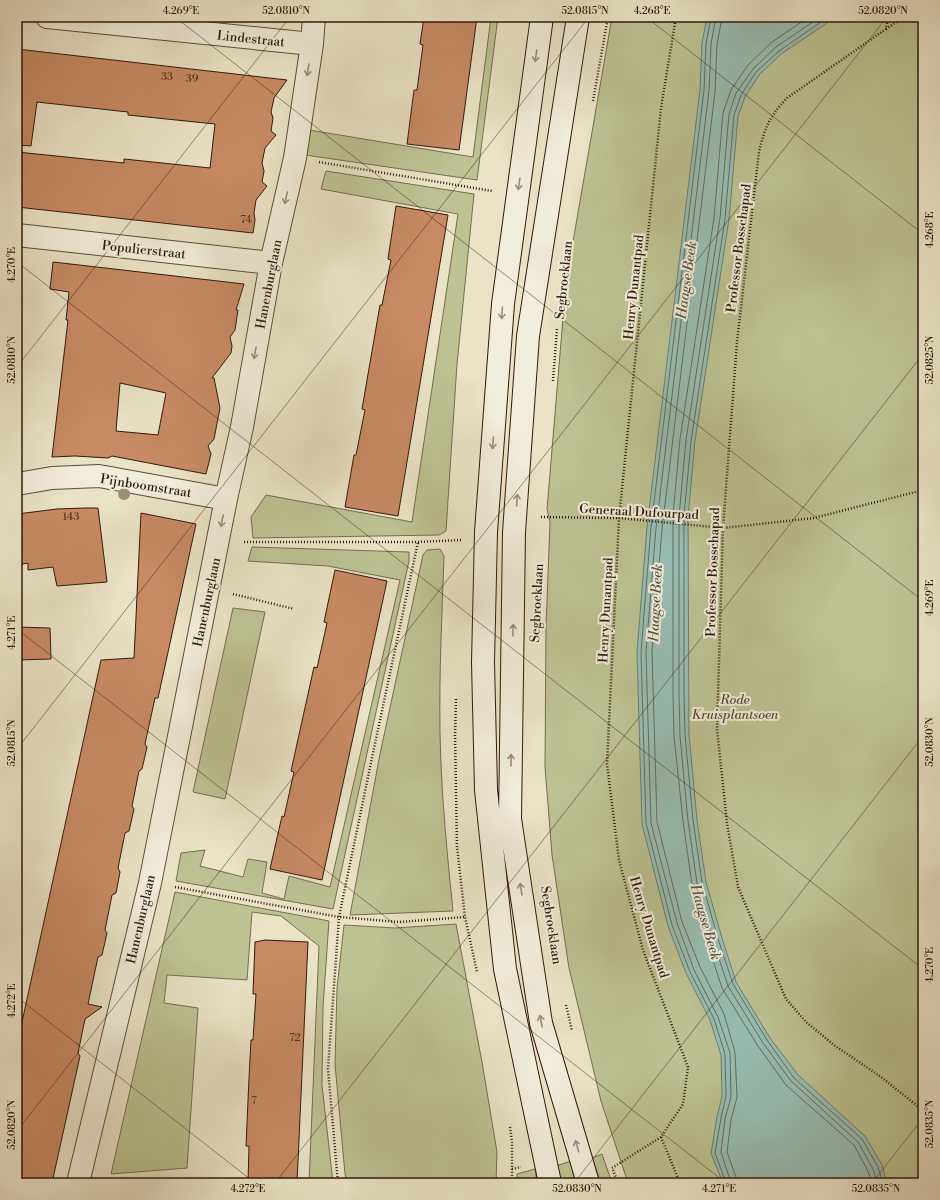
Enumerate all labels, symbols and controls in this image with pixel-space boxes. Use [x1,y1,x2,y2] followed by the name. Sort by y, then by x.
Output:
[163,5,199,17] text: 4.269°E
[262,5,310,17] text: 52.0810°N
[562,5,609,17] text: 52.0815°N
[634,5,670,17] text: 4.268°E
[858,5,908,17] text: 52.0820°N
[216,27,286,51] street label: Lindestraat
[532,49,540,62] one-way arrow
[304,63,312,76] one-way arrow
[161,70,173,84] house number: 33
[186,72,199,86] house number: 39
[515,177,523,190] one-way arrow
[723,182,755,313] street label: Professor Bosschapad
[282,191,290,204] one-way arrow
[924,212,936,248] text: 4.268°E
[240,213,252,227] house number: 74
[621,233,648,340] street label: Henry Dunantpad
[101,238,187,262] street label: Populierstraat
[252,238,286,330] street label: Hanenburglaan
[552,240,576,320] street label: Segbroeklaan
[672,240,701,321] water label: Haagse Beek
[6,247,18,283] text: 4.270°E
[499,306,506,319] one-way arrow
[924,335,936,384] text: 52.0825°N
[6,336,18,384] text: 52.0810°N
[251,346,259,359] one-way arrow
[489,436,496,449] one-way arrow
[99,471,193,501] street label: Pijnboomstraat
[513,494,520,507] one-way arrow
[579,501,700,523] street label: Generaal Dufourpad
[703,506,723,637] street label: Professor Bosschapad
[63,510,79,524] house number: 143
[217,514,225,527] one-way arrow
[190,556,224,648] street label: Hanenburglaan
[595,556,617,663] street label: Henry Dunantpad
[527,563,547,643] street label: Segbroeklaan
[645,564,667,644] water label: Haagse Beek
[924,580,936,616] text: 4.269°E
[6,616,18,650] text: 4.271°E
[509,624,517,637] one-way arrow
[692,692,779,723] park label: Rode Kruisplantsoen
[924,717,936,767] text: 52.0830°N
[6,719,18,766] text: 52.0815°N
[507,754,515,767] one-way arrow
[123,873,159,965] street label: Hanenburglaan
[626,875,672,981] street label: Henry Dunantpad
[685,881,724,962] water label: Haagse Beek
[517,883,525,896] one-way arrow
[537,885,565,966] street label: Segbroeklaan
[924,947,936,983] text: 4.270°E
[6,983,18,1019] text: 4.272°E
[537,1015,545,1028] one-way arrow
[289,1031,301,1045] house number: 72
[251,1094,257,1108] house number: 7
[924,1099,936,1148] text: 52.0835°N
[6,1100,18,1150] text: 52.0820°N
[573,1139,580,1152] one-way arrow
[230,1183,266,1195] text: 4.272°E
[552,1183,602,1195] text: 52.0830°N
[702,1183,736,1195] text: 4.271°E
[852,1183,901,1195] text: 52.0835°N

